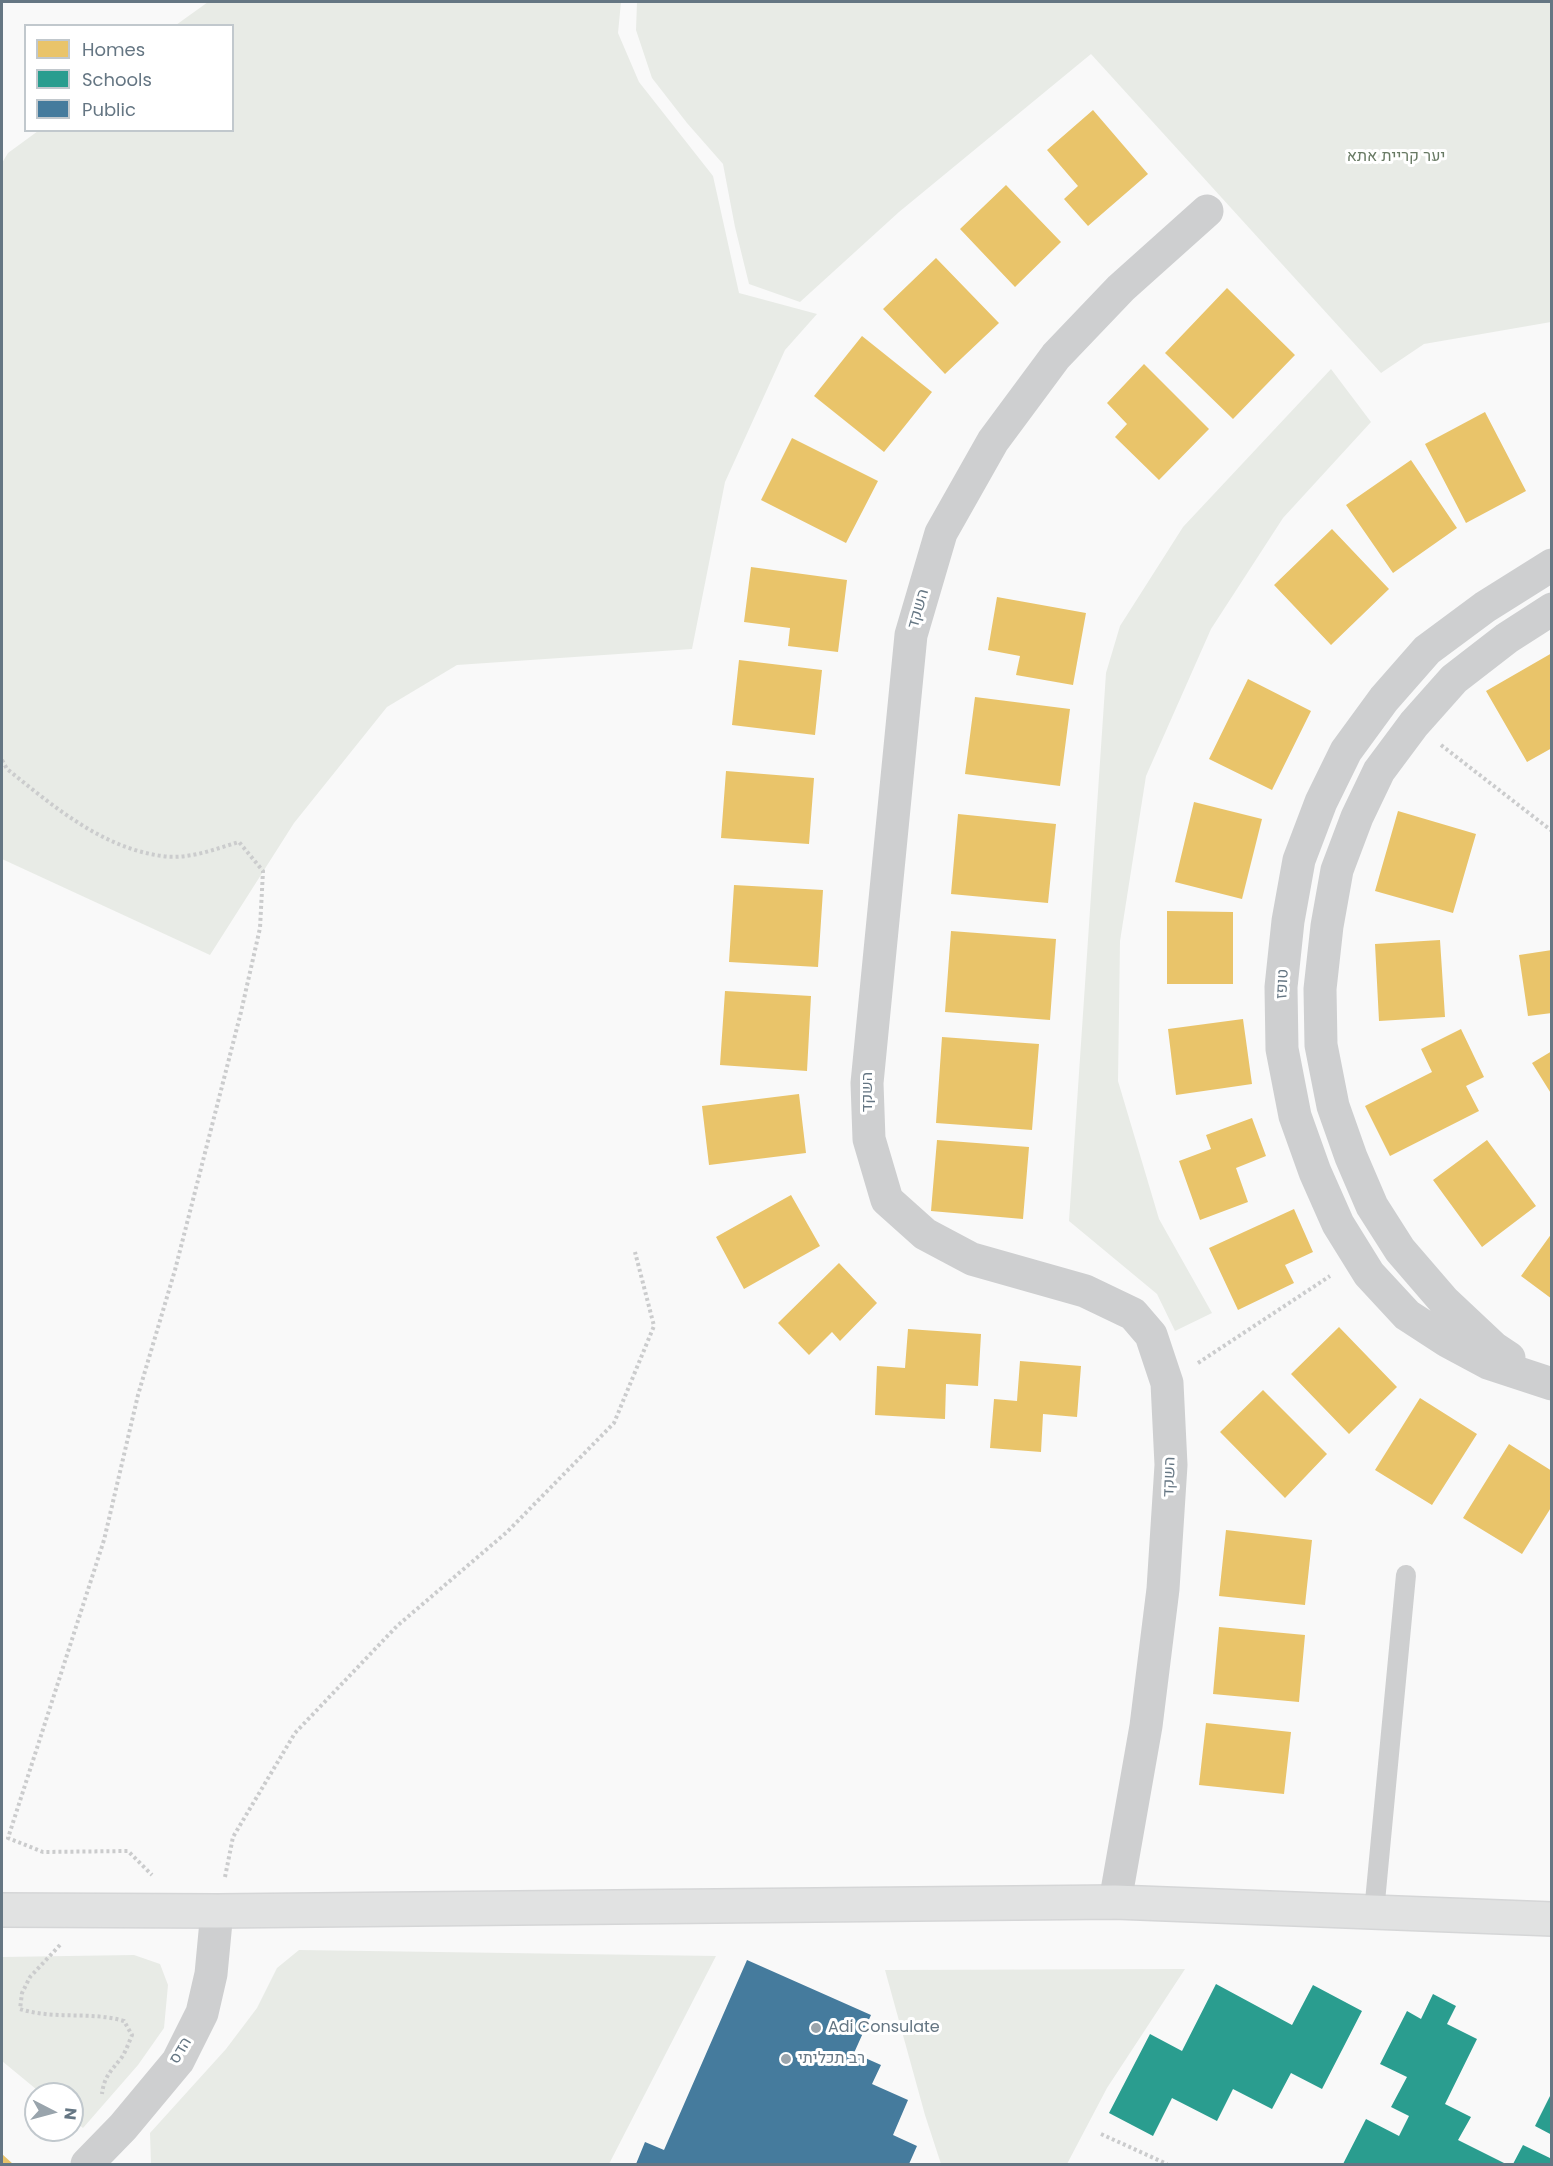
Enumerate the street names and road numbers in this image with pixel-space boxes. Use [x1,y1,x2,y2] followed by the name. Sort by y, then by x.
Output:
[904,587,934,631] street label: השקד
[1273,968,1293,1000] street label: טופז
[858,1072,878,1112] street label: השקד
[1160,1456,1180,1498] street label: השקד
[166,2034,196,2068] street label: הדס

